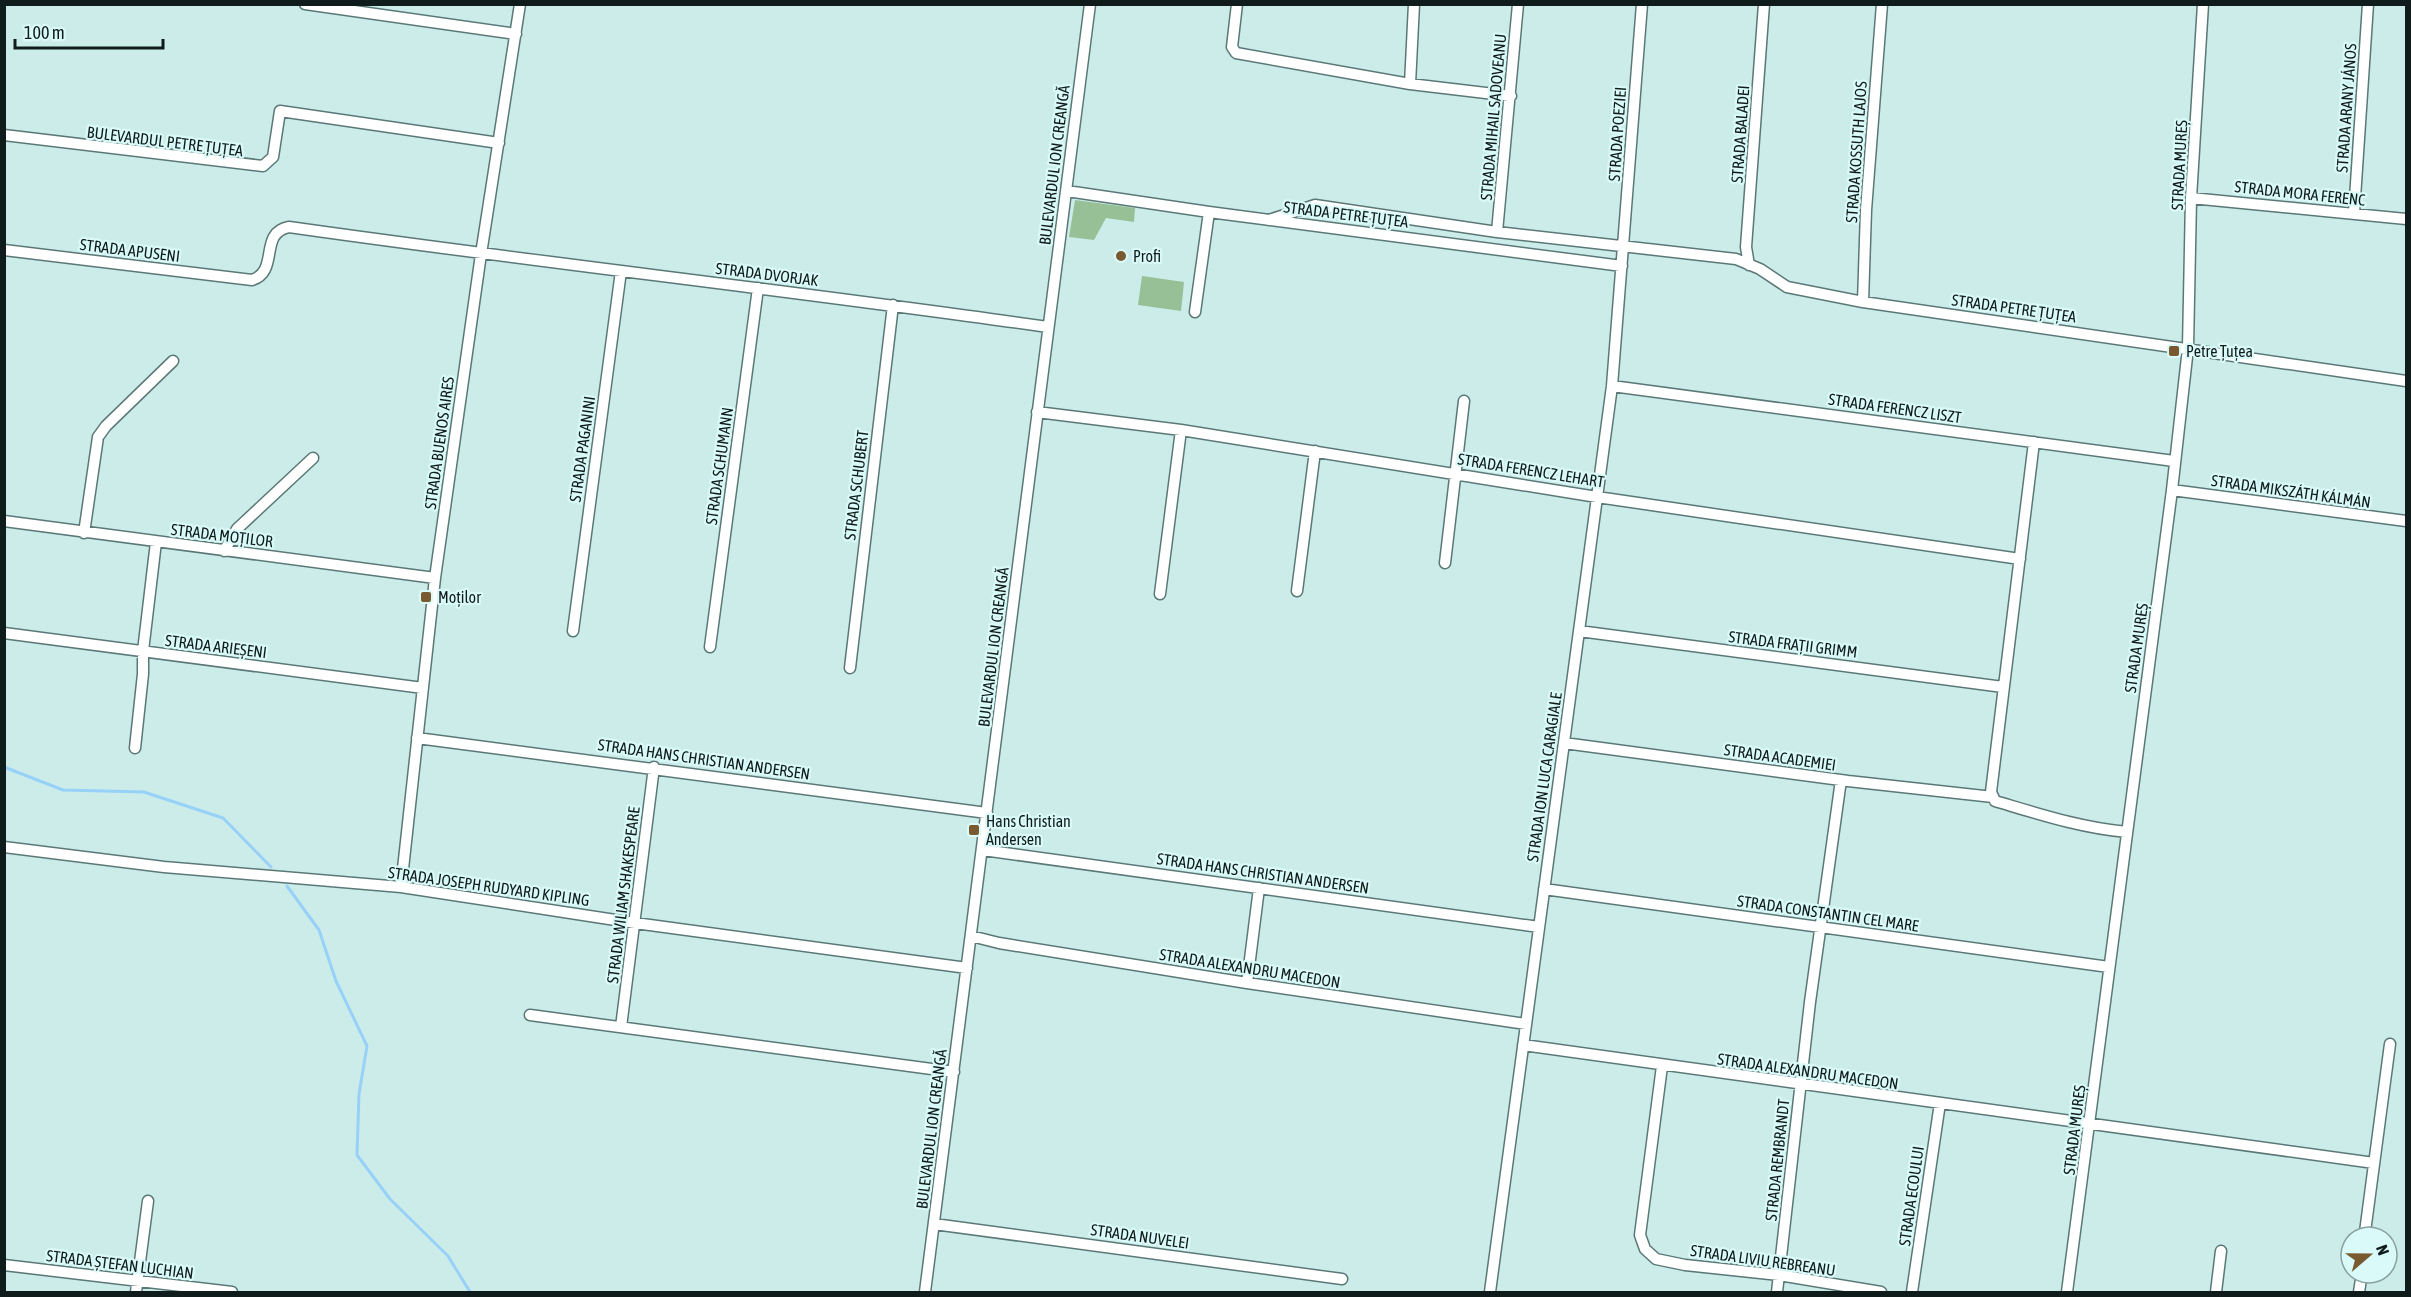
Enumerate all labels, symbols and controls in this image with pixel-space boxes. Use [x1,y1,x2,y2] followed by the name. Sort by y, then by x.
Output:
[15,12,164,50] scale bar
[24,22,65,43] text: 100 m
[1477,33,1509,201] street label: STRADA MIHAIL SADOVEANU
[2333,43,2360,173] street label: STRADA ARANY JÁNOS
[1842,80,1870,223] street label: STRADA KOSSUTH LAJOS
[1035,84,1073,246] street label: BULEVARDUL ION CREANGĂ
[1728,85,1752,183] street label: STRADA BALADEI
[1605,86,1629,182] street label: STRADA POEZIEI
[2168,119,2191,211] street label: STRADA MUREȘ
[86,122,244,161] street label: BULEVARDUL PETRE ȚUȚEA
[2234,177,2366,209] street label: STRADA MORA FERENC
[1283,197,1409,232] street label: STRADA PETRE ȚUȚEA
[79,235,181,265] street label: STRADA APUSENI
[1133,247,1161,265] place label: Profi
[1114,249,1128,263] marker: Profi
[715,259,819,289] street label: STRADA DVORJAK
[1951,290,2077,327] street label: STRADA PETRE ȚUȚEA
[2186,342,2253,361] place label: Petre Țuțea
[2167,344,2181,358] marker: Petre Țuțea
[421,375,457,510] street label: STRADA BUENOS AIRES
[1827,390,1963,426] street label: STRADA FERENCZ LISZT
[566,395,598,503] street label: STRADA PAGANINI
[702,406,736,526] street label: STRADA SCHUMANN
[840,429,872,541] street label: STRADA SCHUBERT
[1457,450,1605,490] street label: STRADA FERENCZ LEHART
[2210,471,2372,511] street label: STRADA MIKSZÁTH KÁLMÁN
[170,520,274,551] street label: STRADA MOȚILOR
[974,566,1012,728] street label: BULEVARDUL ION CREANGĂ
[438,588,481,607] place label: Moților
[419,590,433,604] marker: Moților
[2121,602,2152,694] street label: STRADA MUREȘ
[1727,627,1858,662] street label: STRADA FRAȚII GRIMM
[164,631,268,662] street label: STRADA ARIEȘENI
[1523,691,1565,863] street label: STRADA ION LUCA CARAGIALE
[597,735,811,783] street label: STRADA HANS CHRISTIAN ANDERSEN
[1723,740,1837,774] street label: STRADA ACADEMIEI
[603,805,643,984] street label: STRADA WILIAM SHAKESPEARE
[986,812,1071,848] place label: Hans Christian Andersen
[967,823,981,837] marker: Hans Christian Andersen
[1156,849,1370,897] street label: STRADA HANS CHRISTIAN ANDERSEN
[387,863,591,909] street label: STRADA JOSEPH RUDYARD KIPLING
[1736,891,1920,935] street label: STRADA CONSTANTIN CEL MARE
[1158,945,1342,991] street label: STRADA ALEXANDRU MACEDON
[912,1048,950,1210] street label: BULEVARDUL ION CREANGĂ
[1716,1049,1900,1093] street label: STRADA ALEXANDRU MACEDON
[2060,1084,2089,1176] street label: STRADA MUREȘ
[1762,1098,1792,1222] street label: STRADA REMBRANDT
[1895,1145,1927,1247] street label: STRADA ECOULUI
[1090,1220,1190,1252] street label: STRADA NUVELEI
[2339,1225,2399,1285] north arrow
[1689,1241,1837,1279] street label: STRADA LIVIU REBREANU
[2373,1242,2393,1257] text: N
[45,1246,195,1283] street label: STRADA ȘTEFAN LUCHIAN

